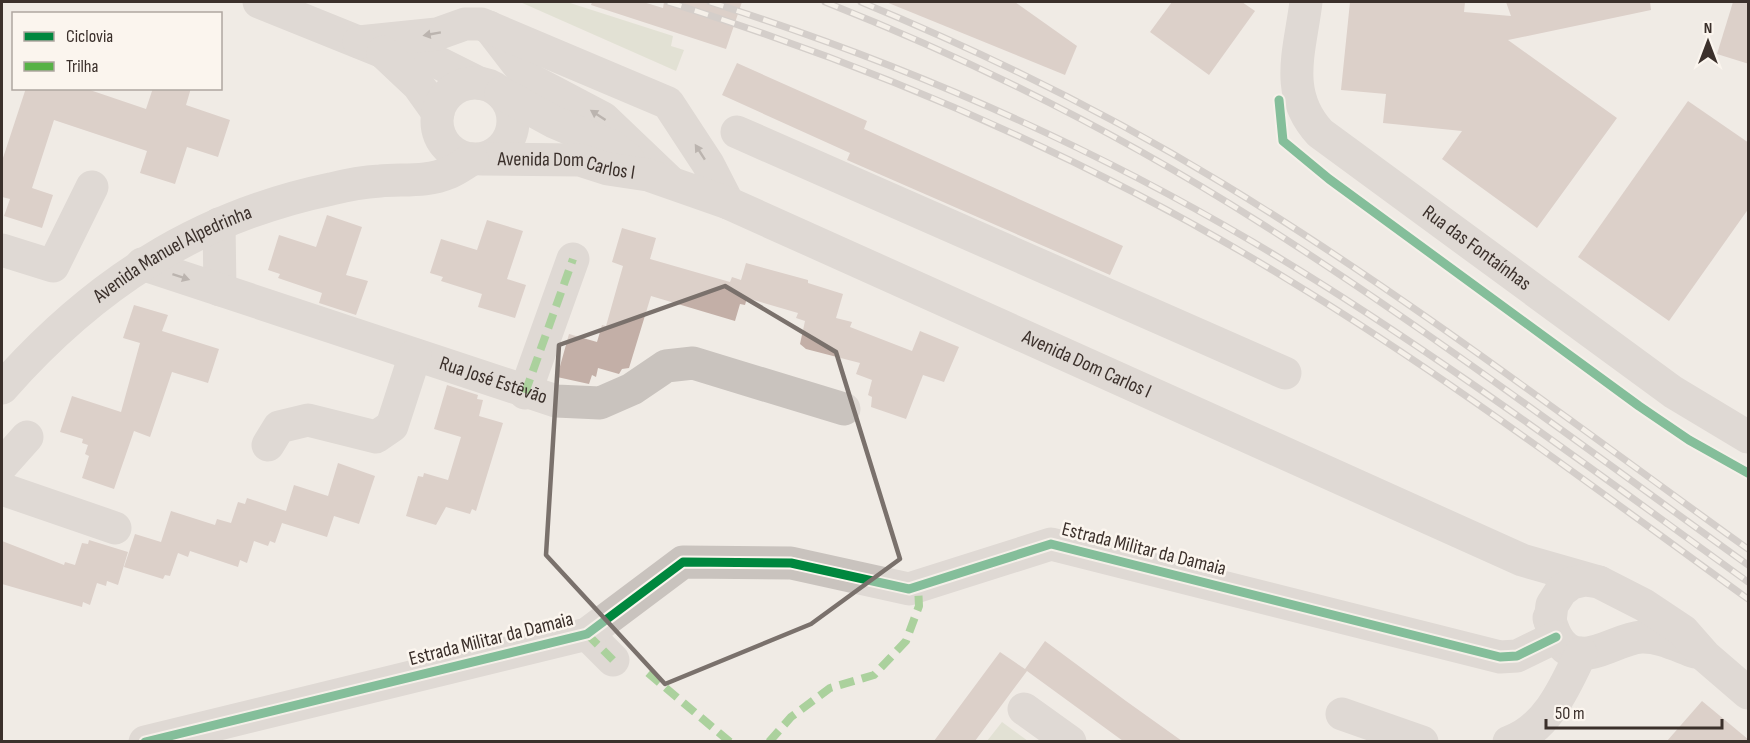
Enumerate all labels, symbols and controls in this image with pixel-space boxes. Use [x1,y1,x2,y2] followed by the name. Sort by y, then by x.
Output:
[12,12,222,90] legend
[1678,12,1738,72] north arrow
[1704,19,1712,38] text: N
[66,26,113,47] text: Ciclovia
[422,29,441,38] one-way arrow
[66,56,99,77] text: Trilha
[590,109,606,121] one-way arrow
[694,144,706,160] one-way arrow
[496,147,637,185] street label: Avenida Dom Carlos I
[88,200,255,309] street label: Avenida Manuel Alpedrinha
[1418,200,1536,296] street label: Rua das Fontaínhas
[172,273,190,282] one-way arrow
[1018,324,1155,404] street label: Avenida Dom Carlos I
[436,351,550,409] street label: Rua José Estêvão
[1059,517,1229,581] street label: Estrada Militar da Damaia
[406,607,576,671] street label: Estrada Militar da Damaia
[1546,692,1722,730] scale bar
[1555,703,1585,724] text: 50 m

